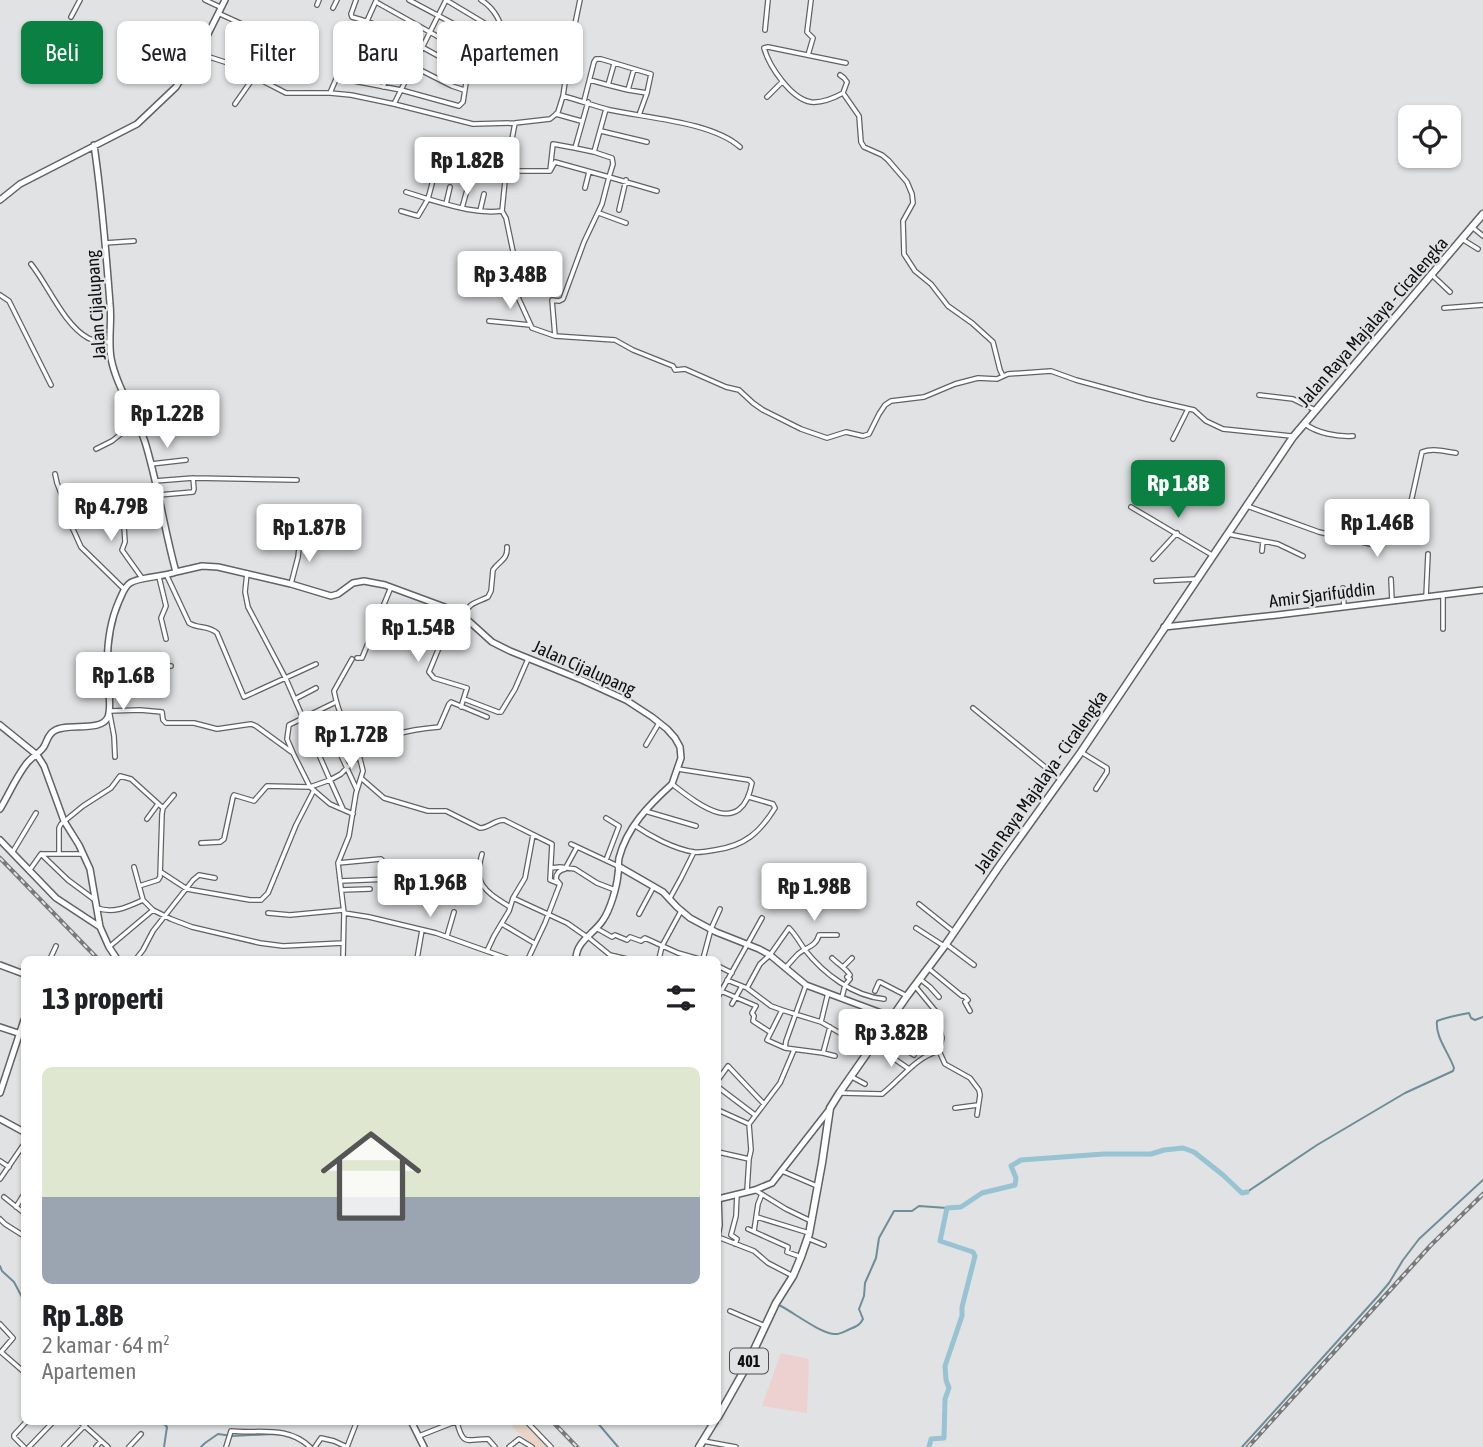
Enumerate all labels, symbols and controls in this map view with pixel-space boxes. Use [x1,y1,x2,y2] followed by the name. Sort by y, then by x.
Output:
[21,21,103,84] chip: Beli
[117,21,211,84] chip: Sewa
[225,21,319,84] chip: Filter
[333,21,423,84] chip: Baru
[437,21,583,84] chip: Apartemen
[1398,105,1461,168] map controls
[1398,105,1461,168] button: locate
[395,138,539,197] pin: Rp 1.82B
[431,147,503,173] text: Rp 1.82B
[1293,233,1452,411] street label: Jalan Raya Majalaya - Cicalengka
[81,249,110,361] street label: Jalan Cijalupang
[438,252,582,311] pin: Rp 3.48B
[474,261,546,287] text: Rp 3.48B
[95,391,239,450] pin: Rp 1.22B
[131,400,203,426] text: Rp 1.22B
[1113,461,1243,520] pin: Rp 1.8B
[1147,470,1209,496] text: Rp 1.8B
[39,484,183,543] pin: Rp 4.79B
[75,493,147,519] text: Rp 4.79B
[1305,500,1449,559] pin: Rp 1.46B
[237,504,381,564] pin: Rp 1.87B
[1341,509,1413,535] text: Rp 1.46B
[273,514,345,540] text: Rp 1.87B
[1268,578,1376,611] street label: Amir Sjarifuddin
[346,604,490,664] pin: Rp 1.54B
[382,614,454,640] text: Rp 1.54B
[530,636,639,700] street label: Jalan Cijalupang
[58,652,188,712] pin: Rp 1.6B
[92,662,154,688] text: Rp 1.6B
[970,686,1112,877] street label: Jalan Raya Majalaya - Cicalengka
[279,712,423,771] pin: Rp 1.72B
[315,721,387,747] text: Rp 1.72B
[358,860,502,919] pin: Rp 1.96B
[742,864,886,923] pin: Rp 1.98B
[394,869,466,895] text: Rp 1.96B
[778,873,850,899] text: Rp 1.98B
[662,979,700,1017] icon: filters
[42,981,163,1015] text: 13 properti
[819,1010,963,1069] pin: Rp 3.82B
[855,1019,927,1045] text: Rp 3.82B
[308,1113,434,1239] icon: home
[42,1298,123,1332] text: Rp 1.8B
[42,1332,170,1358] text: 2 kamar · 64 m²
[730,1348,768,1373] road number: 401
[42,1358,136,1384] text: Apartemen

